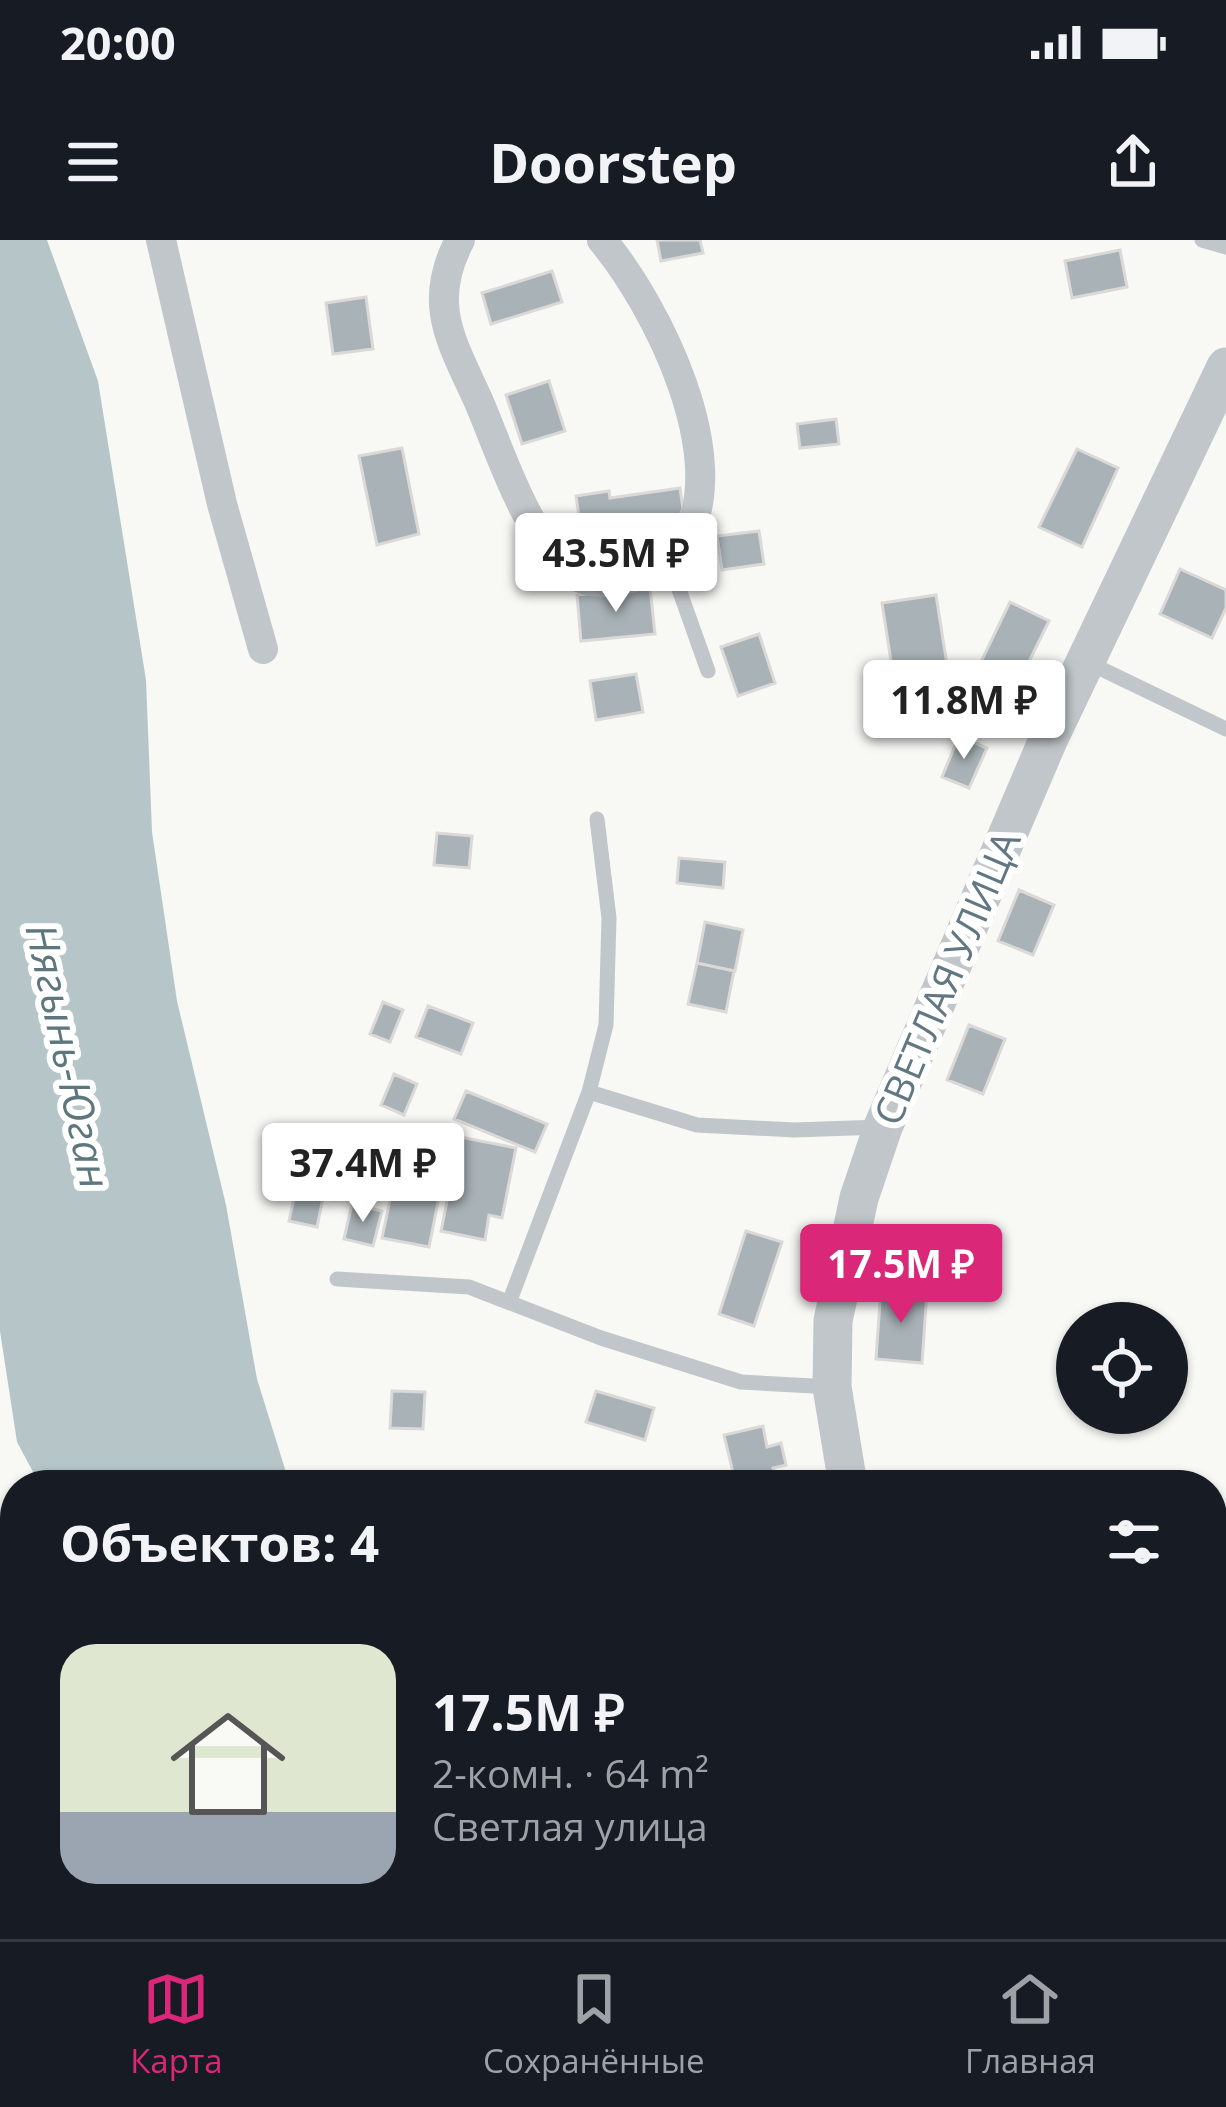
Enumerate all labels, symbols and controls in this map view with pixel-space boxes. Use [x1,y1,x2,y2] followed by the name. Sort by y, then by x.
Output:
[60,12,176,73] text: 20:00
[489,125,737,199] text: Doorstep
[60,129,126,195] icon: menu
[1100,129,1166,195] icon: share
[505,513,727,615] pin: 43.5M ₽
[542,525,690,578] text: 43.5M ₽
[853,660,1075,762] pin: 11.8M ₽
[890,672,1038,725] text: 11.8M ₽
[860,822,1032,1132] street label: СВЕТЛАЯ УЛИЦА
[14,918,125,1193] water label: Нягынь-Юган
[252,1123,474,1225] pin: 37.4M ₽
[289,1135,437,1188] text: 37.4M ₽
[790,1224,1012,1326] pin: 17.5M ₽
[827,1236,975,1289] text: 17.5M ₽
[1056,1302,1188,1434] map controls
[1056,1302,1188,1434] button: locate
[60,1507,379,1577] text: Объектов: 4
[1101,1509,1167,1575] icon: filters
[432,1676,625,1746] text: 17.5M ₽
[156,1692,300,1836] icon: home
[432,1746,709,1799] text: 2-комн. · 64 m²
[432,1799,708,1852] text: Светлая улица
[130,1966,223,2083] tab: Карта
[483,1966,705,2083] tab: Сохранённые
[965,1966,1096,2083] tab: Главная

